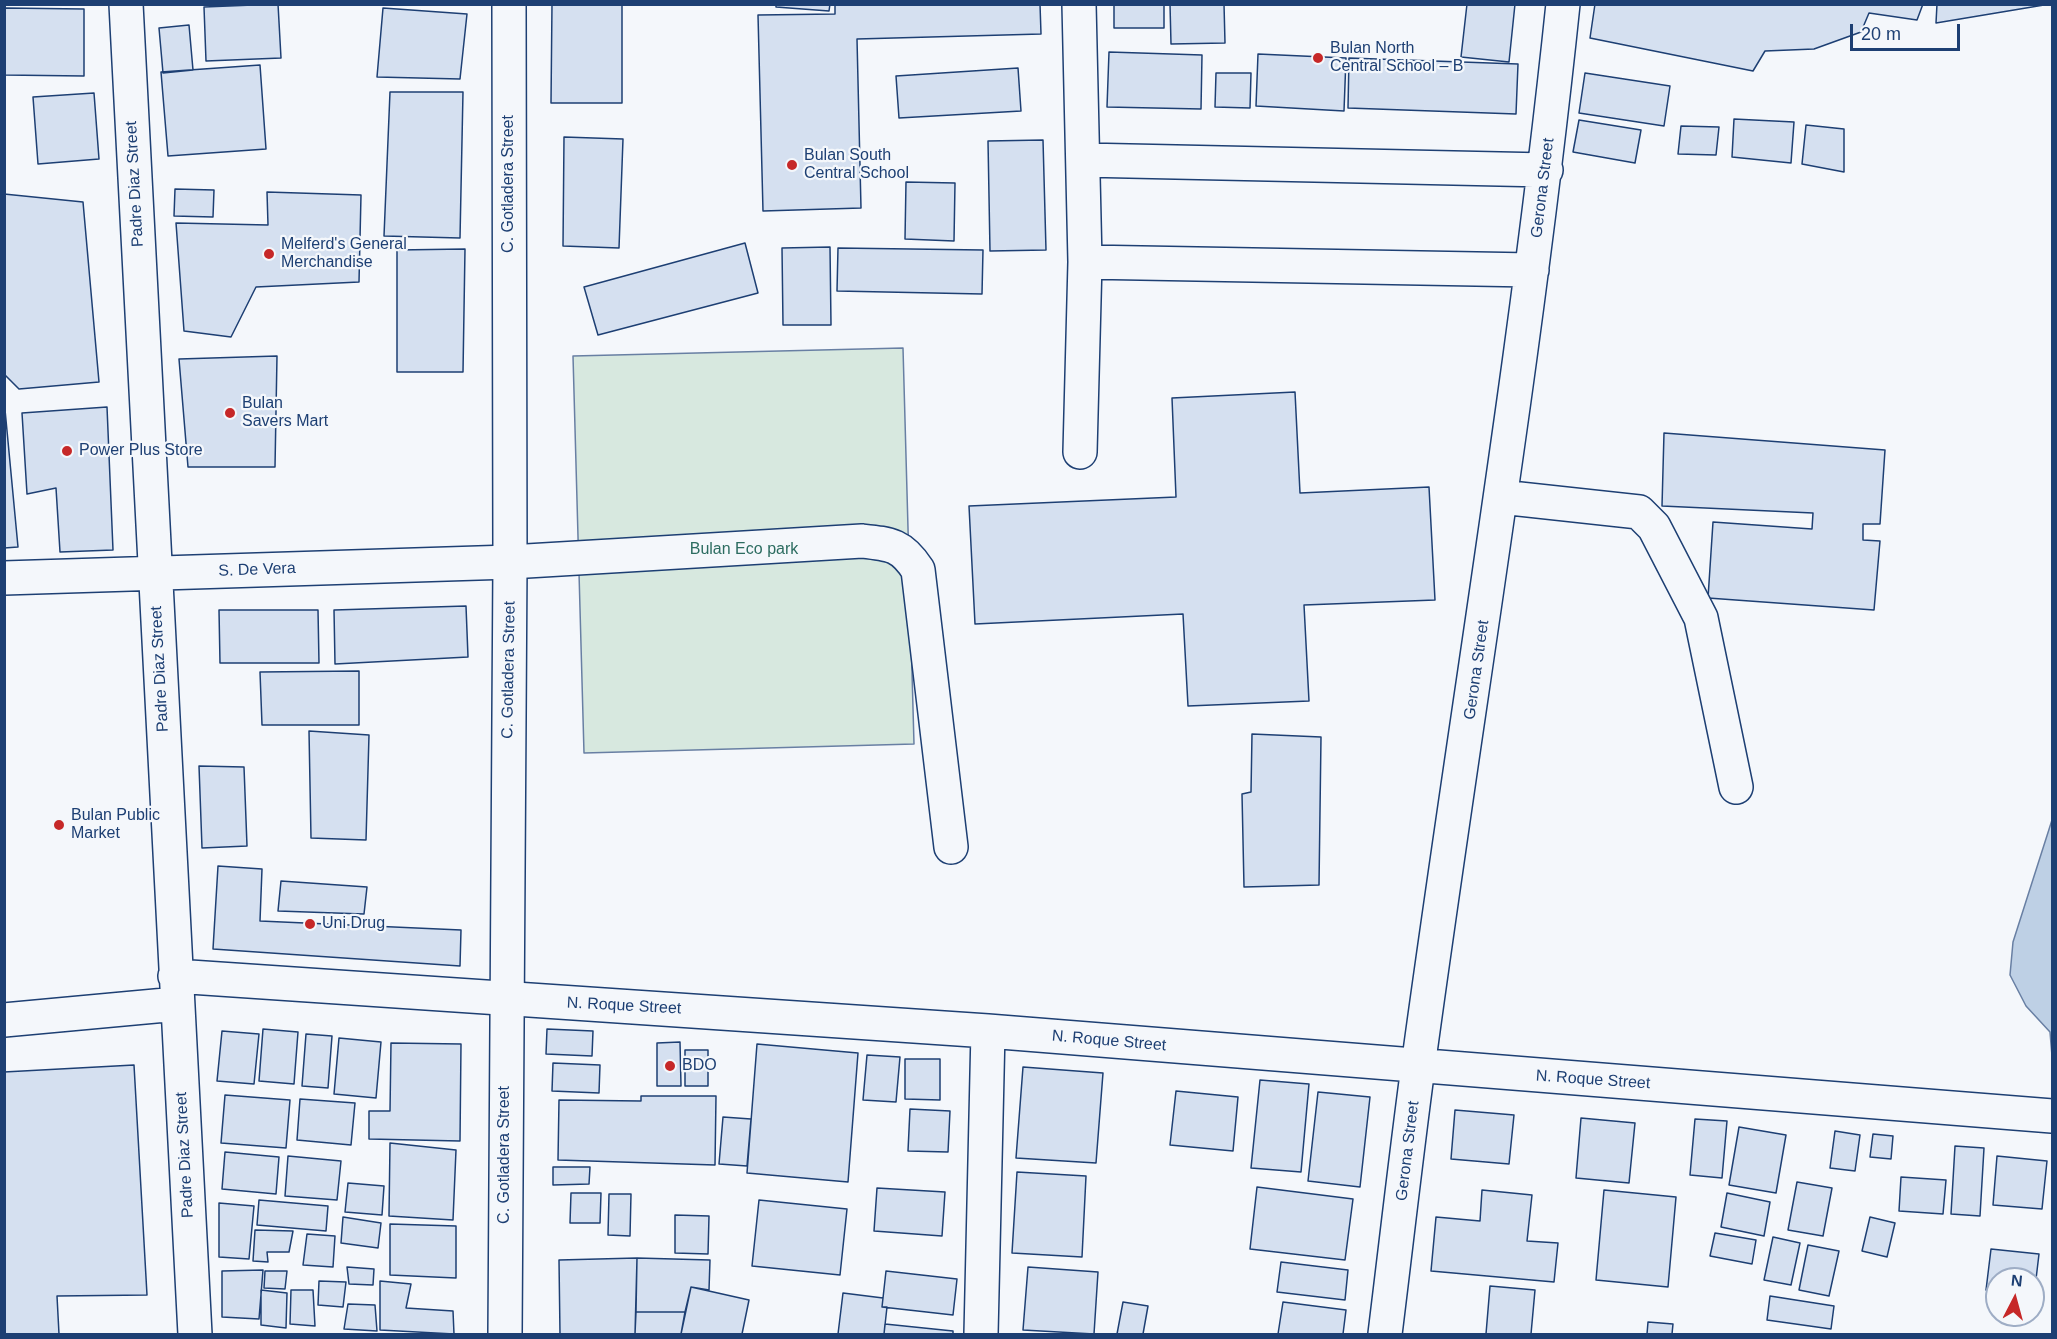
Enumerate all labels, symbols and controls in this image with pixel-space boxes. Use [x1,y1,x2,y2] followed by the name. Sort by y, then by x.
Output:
[1853,12,1962,50] scale bar
[1861,24,1901,44] text: 20 m
[1330,39,1463,77] place label: Bulan North Central School – B
[1311,51,1325,65] marker: Bulan North Central School – B
[499,115,519,253] street label: C. Gotladera Street
[122,120,148,248] street label: Padre Diaz Street
[1527,137,1559,239] street label: Gerona Street
[804,146,909,184] place label: Bulan South Central School
[785,158,799,172] marker: Bulan South Central School
[281,235,407,273] place label: Melferd's General Merchandise
[262,247,276,261] marker: Melferd's General Merchandise
[242,394,328,432] place label: Bulan Savers Mart
[223,406,237,420] marker: Bulan Savers Mart
[79,441,203,461] place label: Power Plus Store
[60,444,74,458] marker: Power Plus Store
[690,540,798,560] park label: Bulan Eco park
[218,559,296,581] street label: S. De Vera
[498,601,520,739] street label: C. Gotladera Street
[147,605,173,733] street label: Padre Diaz Street
[1460,619,1494,721] street label: Gerona Street
[71,806,160,844] place label: Bulan Public Market
[52,818,66,832] marker: Bulan Public Market
[322,914,385,934] place label: Uni Drug
[303,917,317,931] marker: Uni Drug
[566,993,682,1019] street label: N. Roque Street
[1051,1026,1167,1056] street label: N. Roque Street
[682,1056,717,1076] place label: BDO
[663,1059,677,1073] marker: BDO
[1535,1066,1651,1094] street label: N. Roque Street
[495,1086,515,1224] street label: C. Gotladera Street
[172,1091,198,1219] street label: Padre Diaz Street
[1392,1100,1424,1202] street label: Gerona Street
[1985,1267,2045,1327] north arrow
[2010,1272,2023,1290] text: N

